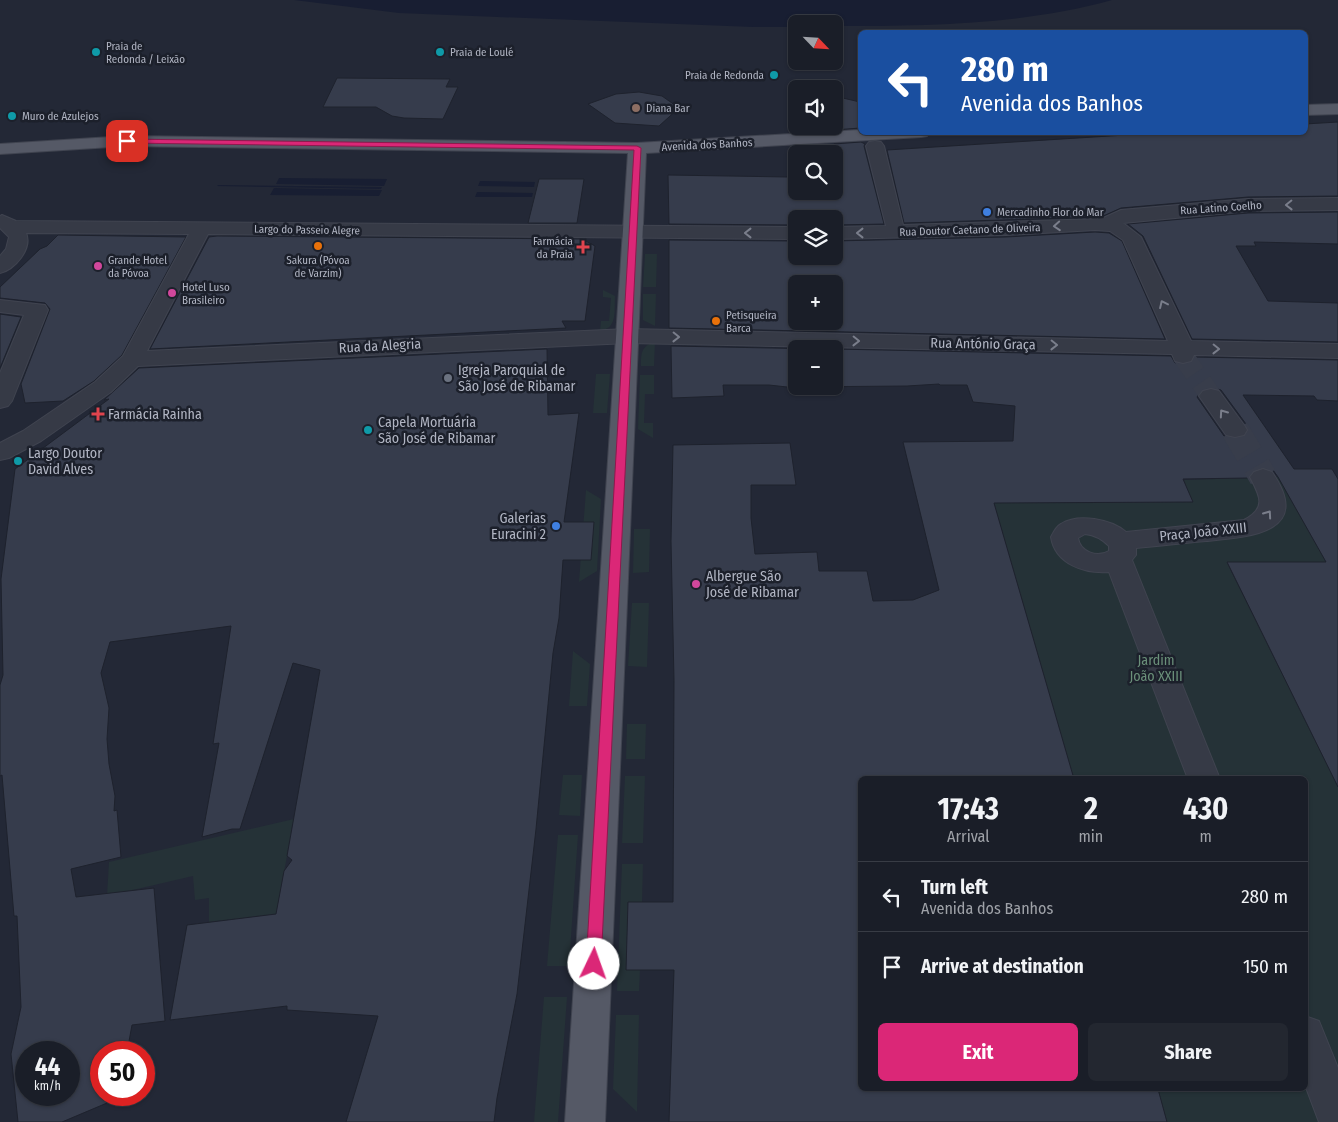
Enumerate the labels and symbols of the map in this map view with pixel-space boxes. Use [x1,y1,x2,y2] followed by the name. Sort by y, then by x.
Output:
[788,15,842,70] north arrow
[106,40,185,66] place label: Praia de Redonda / Leixão
[90,46,102,58] marker: Praia de Redonda / Leixão
[434,46,446,58] marker: Praia de Loulé
[450,46,514,59] place label: Praia de Loulé
[685,69,764,82] place label: Praia de Redonda
[768,69,780,81] marker: Praia de Redonda
[630,102,642,114] marker: Diana Bar
[646,102,690,115] place label: Diana Bar
[6,110,18,122] marker: Muro de Azulejos
[22,110,99,123] place label: Muro de Azulejos
[106,120,148,162] pin
[661,136,753,154] street label: Avenida dos Banhos
[1180,199,1262,217] street label: Rua Latino Coelho
[1285,199,1293,210] one-way arrow
[981,206,993,218] marker: Mercadinho Flor do Mar
[997,206,1104,219] place label: Mercadinho Flor do Mar
[1053,220,1061,231] one-way arrow
[899,221,1041,239] street label: Rua Doutor Caetano de Oliveira
[254,223,360,237] street label: Largo do Passeio Alegre
[743,228,751,238] one-way arrow
[856,228,864,238] one-way arrow
[533,235,573,261] place label: Farmácia da Praia
[312,240,324,252] marker: Sakura (Póvoa de Varzim)
[577,241,589,253] marker: Farmácia da Praia
[108,254,167,280] place label: Grande Hotel da Póvoa
[286,254,350,280] place label: Sakura (Póvoa de Varzim)
[92,260,104,272] marker: Grande Hotel da Póvoa
[182,281,230,307] place label: Hotel Luso Brasileiro
[166,287,178,299] marker: Hotel Luso Brasileiro
[1158,300,1169,309] one-way arrow
[726,309,777,335] place label: Petisqueira Barca
[710,315,722,327] marker: Petisqueira Barca
[673,332,681,342] one-way arrow
[338,335,422,357] street label: Rua da Alegria
[930,335,1036,353] street label: Rua António Graça
[853,336,861,346] one-way arrow
[1050,340,1058,351] one-way arrow
[1213,344,1221,354] one-way arrow
[458,362,576,395] place label: Igreja Paroquial de São José de Ribamar
[442,372,454,384] marker: Igreja Paroquial de São José de Ribamar
[108,406,202,423] place label: Farmácia Rainha
[92,408,104,420] marker: Farmácia Rainha
[1220,409,1229,419] one-way arrow
[378,414,496,447] place label: Capela Mortuária São José de Ribamar
[362,424,374,436] marker: Capela Mortuária São José de Ribamar
[28,445,102,478] place label: Largo Doutor David Alves
[12,455,24,467] marker: Largo Doutor David Alves
[491,510,546,543] place label: Galerias Euracini 2
[1262,510,1271,520] one-way arrow
[1159,519,1247,545] street label: Praça João XXIII
[550,520,562,532] marker: Galerias Euracini 2
[706,568,799,601] place label: Albergue São José de Ribamar
[690,578,702,590] marker: Albergue São José de Ribamar
[1129,652,1183,685] park label: Jardim João XXIII
[567,937,619,989] position arrow
[90,1041,155,1106] speed limit sign: 50

